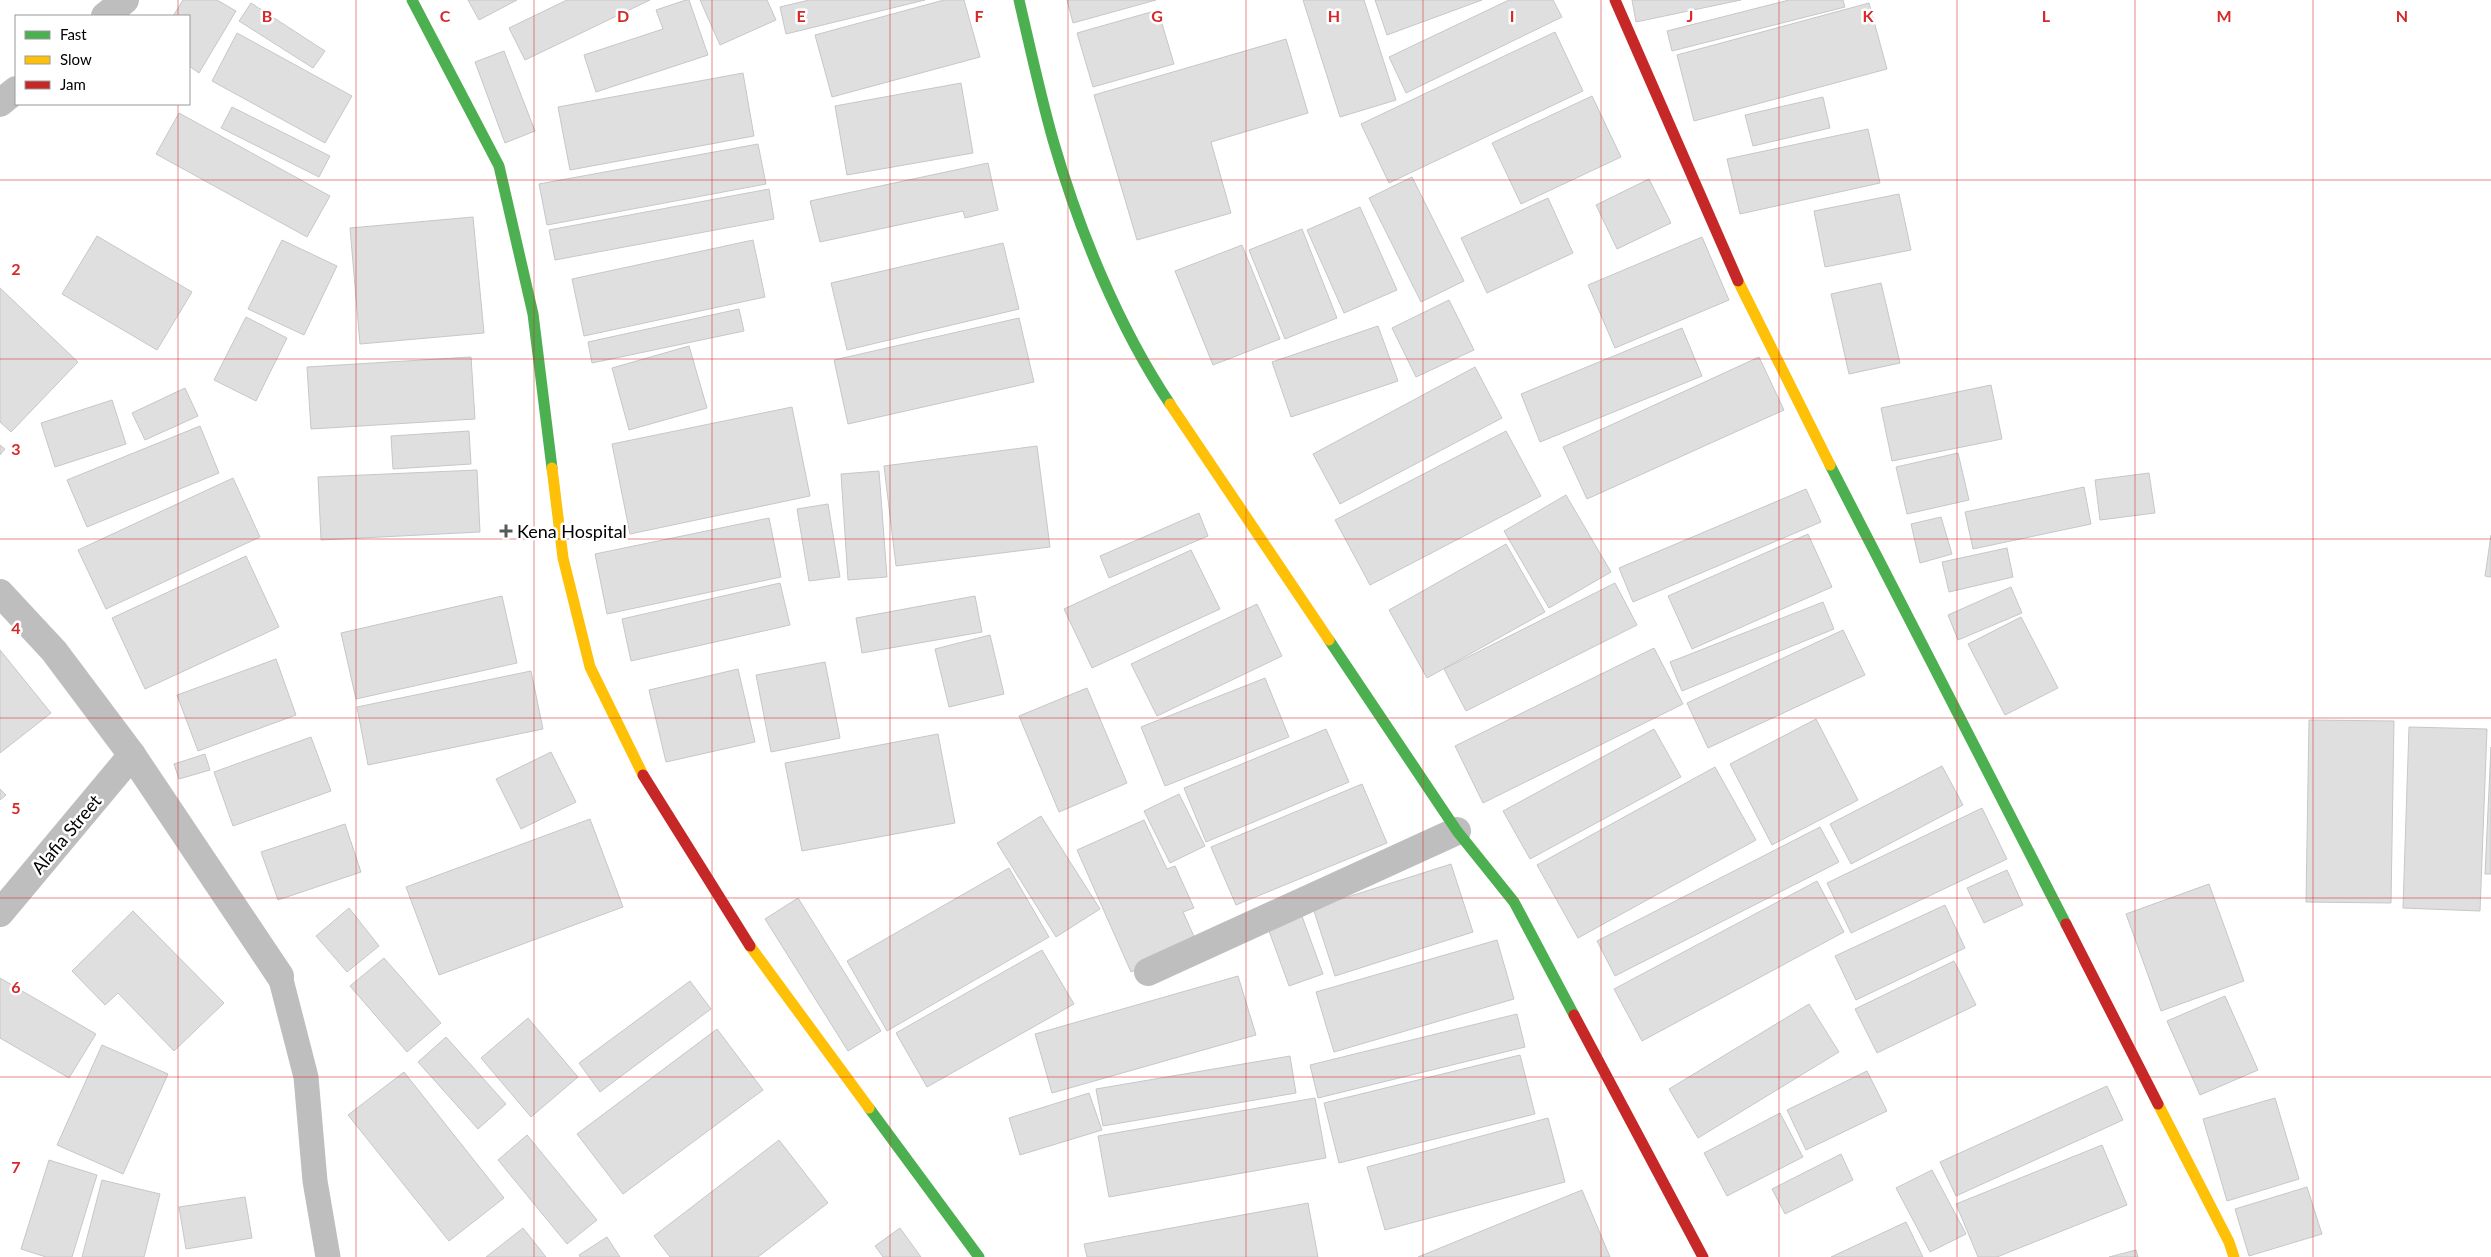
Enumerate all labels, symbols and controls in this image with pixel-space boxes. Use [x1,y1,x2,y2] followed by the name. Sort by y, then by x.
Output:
[262,6,272,25] text: B
[440,6,451,25] text: C
[617,6,629,25] text: D
[796,6,806,25] text: E
[974,6,984,25] text: F
[1151,6,1163,25] text: G
[1328,6,1340,25] text: H
[1510,6,1514,25] text: I
[1687,6,1693,25] text: J
[1863,6,1875,25] text: K
[2042,6,2051,25] text: L
[2216,6,2232,25] text: M
[2396,6,2408,25] text: N
[15,15,190,105] legend
[60,25,87,43] text: Fast
[60,50,92,68] text: Slow
[60,75,86,93] text: Jam
[11,259,21,278] text: 2
[11,439,21,458] text: 3
[517,520,627,542] place label: Kena Hospital
[499,524,513,538] marker: Kena Hospital
[11,618,21,637] text: 4
[27,790,106,878] street label: Alafia Street
[11,798,21,817] text: 5
[11,977,21,996] text: 6
[11,1157,21,1176] text: 7

